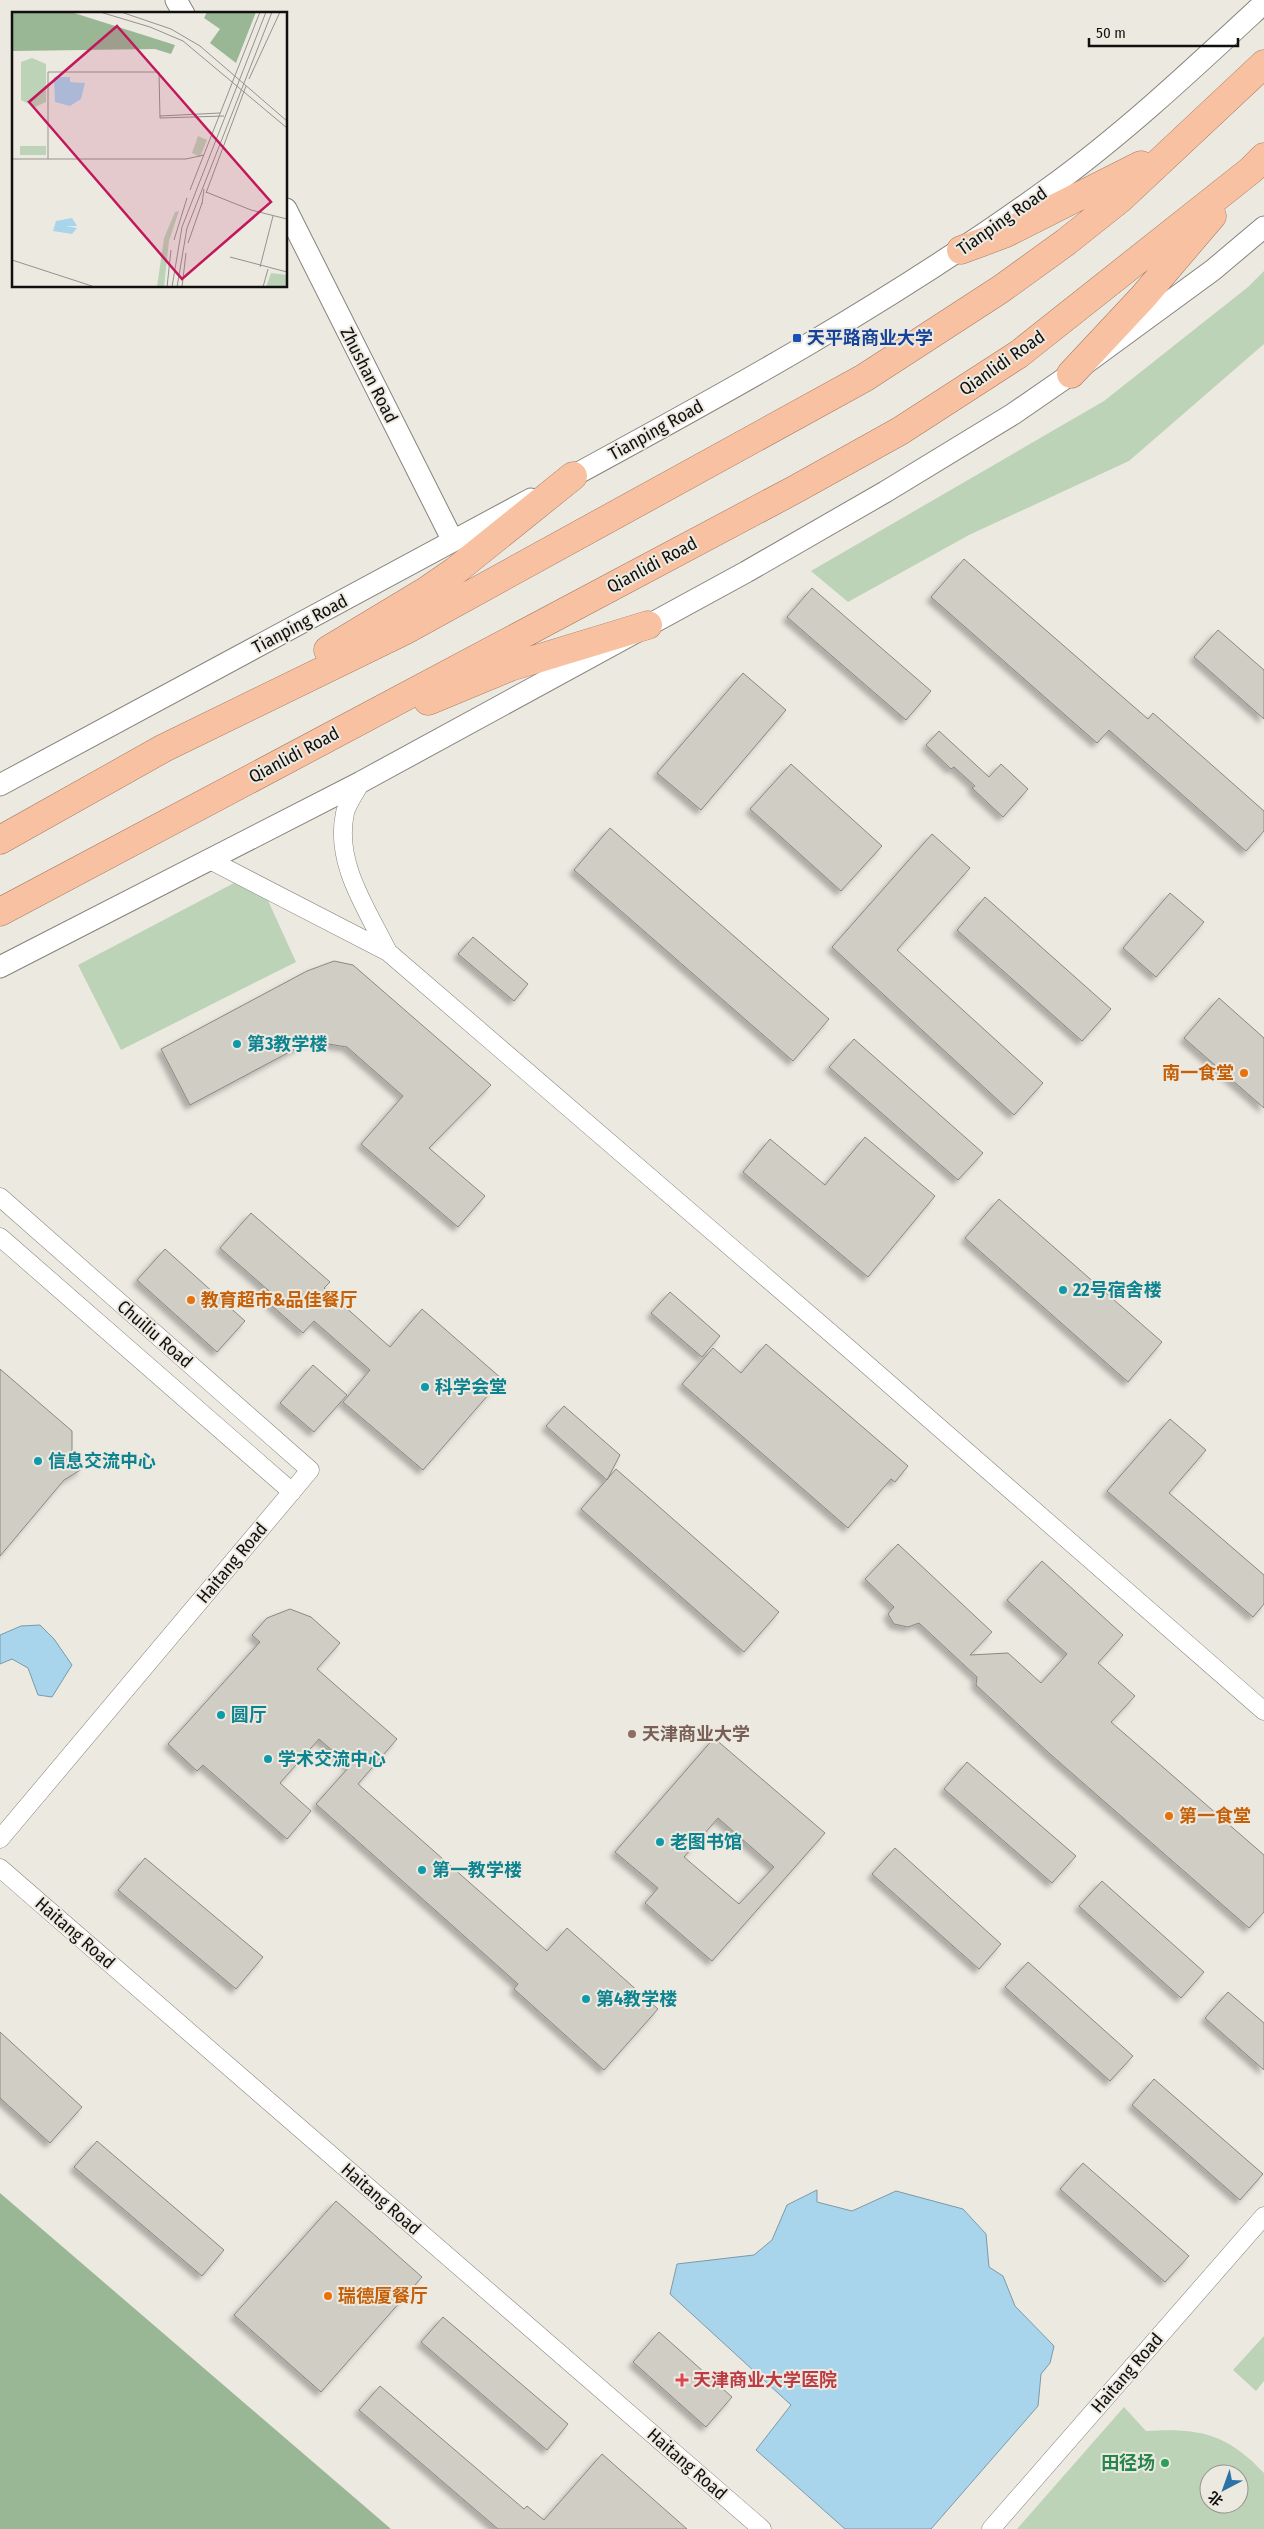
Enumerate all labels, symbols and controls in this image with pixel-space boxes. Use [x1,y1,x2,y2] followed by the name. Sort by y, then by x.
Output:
[12,12,288,288] inset map
[1089,15,1238,47] scale bar
[1096,24,1126,42] text: 50 m
[953,182,1051,260] street label: Tianping Road
[335,323,403,427] street label: Zhushan Road
[955,326,1049,400] street label: Qianlidi Road
[807,327,933,349] place label: 天平路商业大学
[791,332,803,344] marker: 天平路商业大学
[605,395,707,465] street label: Tianping Road
[603,532,701,598] street label: Qianlidi Road
[249,590,351,658] street label: Tianping Road
[245,722,343,788] street label: Qianlidi Road
[247,1033,328,1055] place label: 第3教学楼
[231,1038,243,1050] marker: 第3教学楼
[1162,1062,1234,1084] place label: 南一食堂
[1238,1067,1250,1079] marker: 南一食堂
[1072,1279,1162,1301] place label: 22号宿舍楼
[1057,1284,1069,1296] marker: 22号宿舍楼
[201,1289,357,1311] place label: 教育超市&品佳餐厅
[185,1294,197,1306] marker: 教育超市&品佳餐厅
[113,1295,197,1373] street label: Chuiliu Road
[435,1376,507,1398] place label: 科学会堂
[419,1381,431,1393] marker: 科学会堂
[48,1450,156,1472] place label: 信息交流中心
[32,1455,44,1467] marker: 信息交流中心
[192,1518,272,1608] street label: Haitang Road
[231,1704,267,1726] place label: 圆厅
[215,1709,227,1721] marker: 圆厅
[642,1723,750,1745] place label: 天津商业大学
[626,1728,638,1740] marker: 天津商业大学
[278,1748,386,1770] place label: 学术交流中心
[262,1753,274,1765] marker: 学术交流中心
[1179,1805,1251,1827] place label: 第一食堂
[1163,1810,1175,1822] marker: 第一食堂
[670,1831,742,1853] place label: 老图书馆
[654,1836,666,1848] marker: 老图书馆
[432,1859,522,1881] place label: 第一教学楼
[416,1864,428,1876] marker: 第一教学楼
[31,1892,119,1974] street label: Haitang Road
[596,1988,677,2010] place label: 第4教学楼
[580,1993,592,2005] marker: 第4教学楼
[337,2158,425,2240] street label: Haitang Road
[338,2285,428,2307] place label: 瑞德厦餐厅
[322,2290,334,2302] marker: 瑞德厦餐厅
[1086,2329,1168,2417] street label: Haitang Road
[693,2369,837,2391] place label: 天津商业大学医院
[675,2373,689,2387] marker: 天津商业大学医院
[643,2423,731,2505] street label: Haitang Road
[1101,2452,1155,2474] place label: 田径场
[1159,2457,1171,2469] marker: 田径场
[1199,2464,1249,2514] north arrow
[1205,2487,1227,2509] text: 北

